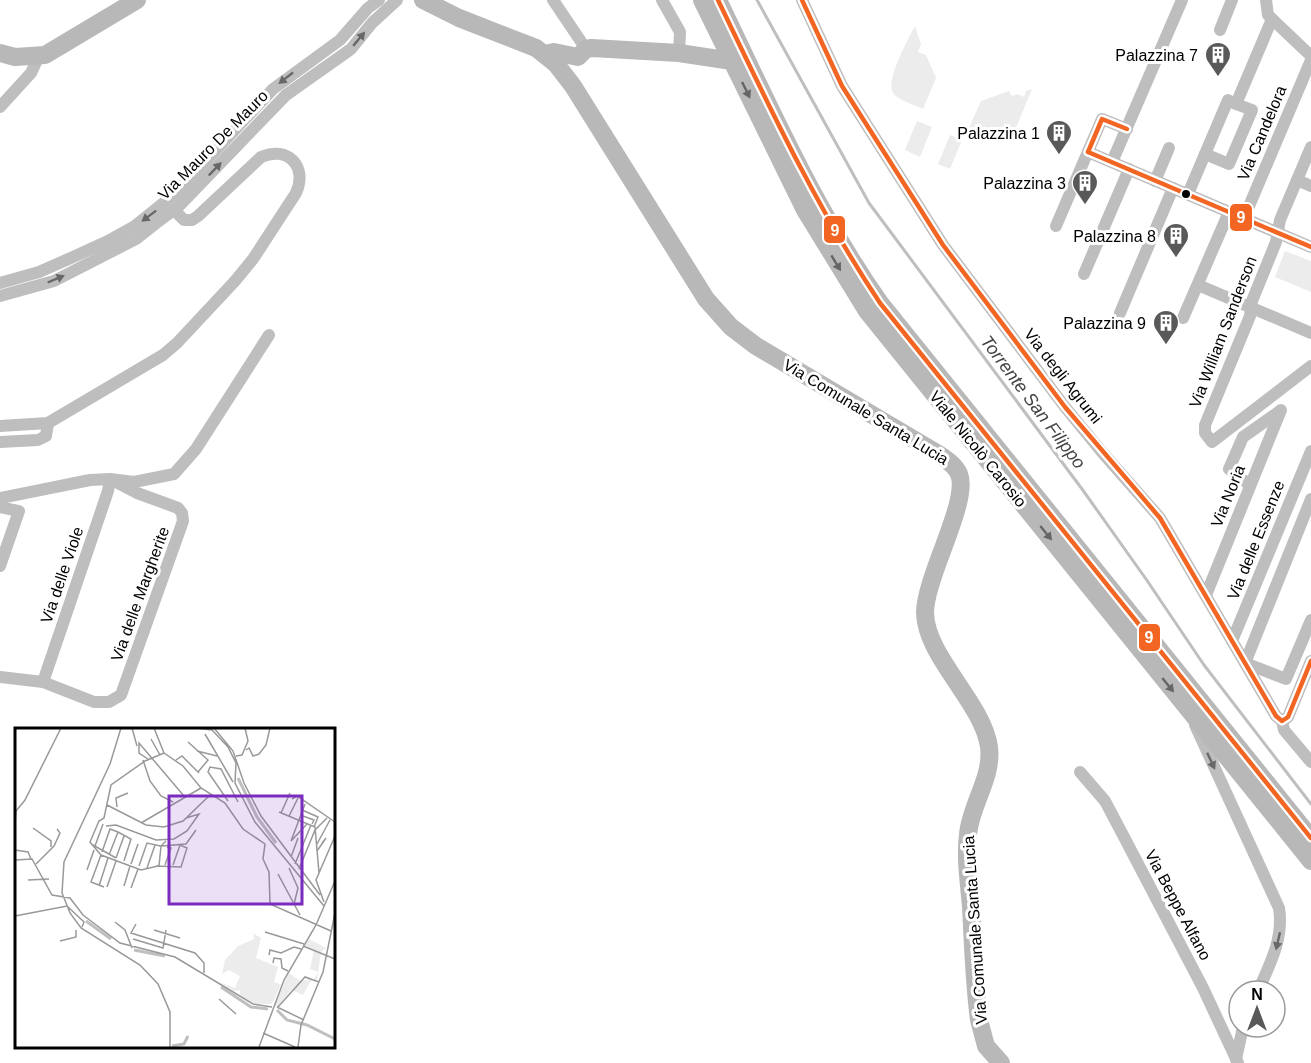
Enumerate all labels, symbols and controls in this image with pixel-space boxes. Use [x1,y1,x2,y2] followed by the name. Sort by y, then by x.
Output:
[352,31,365,47] one-way arrow
[1203,40,1233,78] building icon: Palazzina 7
[1115,47,1198,64] place label: Palazzina 7
[278,71,294,84] one-way arrow
[741,82,751,99] one-way arrow
[1234,83,1290,183] street label: Via Candelora
[155,87,271,203] street label: Via Mauro De Mauro
[1044,118,1074,156] building icon: Palazzina 1
[957,125,1040,142] place label: Palazzina 1
[207,163,221,177] one-way arrow
[1070,168,1100,206] building icon: Palazzina 3
[983,175,1066,192] place label: Palazzina 3
[1180,188,1192,200] unlabelled marker
[1229,203,1253,232] line badge: 9
[141,209,156,221] one-way arrow
[1237,209,1246,226] text: 9
[823,215,846,244] line badge: 9
[1161,221,1191,259] building icon: Palazzina 8
[831,222,840,239] text: 9
[1073,228,1156,245] place label: Palazzina 8
[1186,254,1260,410] street label: Via William Sanderson
[831,255,842,271] one-way arrow
[47,274,65,284] one-way arrow
[1151,308,1181,346] building icon: Palazzina 9
[1063,315,1146,332] place label: Palazzina 9
[1021,325,1105,427] street label: Via degli Agrumi
[976,332,1090,472] water label: Torrente San Filippo
[781,356,952,468] street label: Via Comunale Santa Lucia
[926,388,1030,510] street label: Viale Nicolò Carosio
[1208,462,1248,530] street label: Via Noria
[1224,478,1288,602] street label: Via delle Essenze
[38,524,86,625] street label: Via delle Viole
[108,524,172,664] street label: Via delle Margherite
[1039,525,1052,540] one-way arrow
[1138,623,1161,652] line badge: 9
[1145,629,1154,646] text: 9
[1162,677,1174,692] one-way arrow
[15,728,334,1048] inset map
[1207,753,1216,770] one-way arrow
[960,835,990,1025] street label: Via Comunale Santa Lucia
[1142,847,1214,963] street label: Via Beppe Alfano
[1272,932,1282,950] one-way arrow
[1227,979,1287,1039] north arrow
[1251,986,1263,1003] text: N

